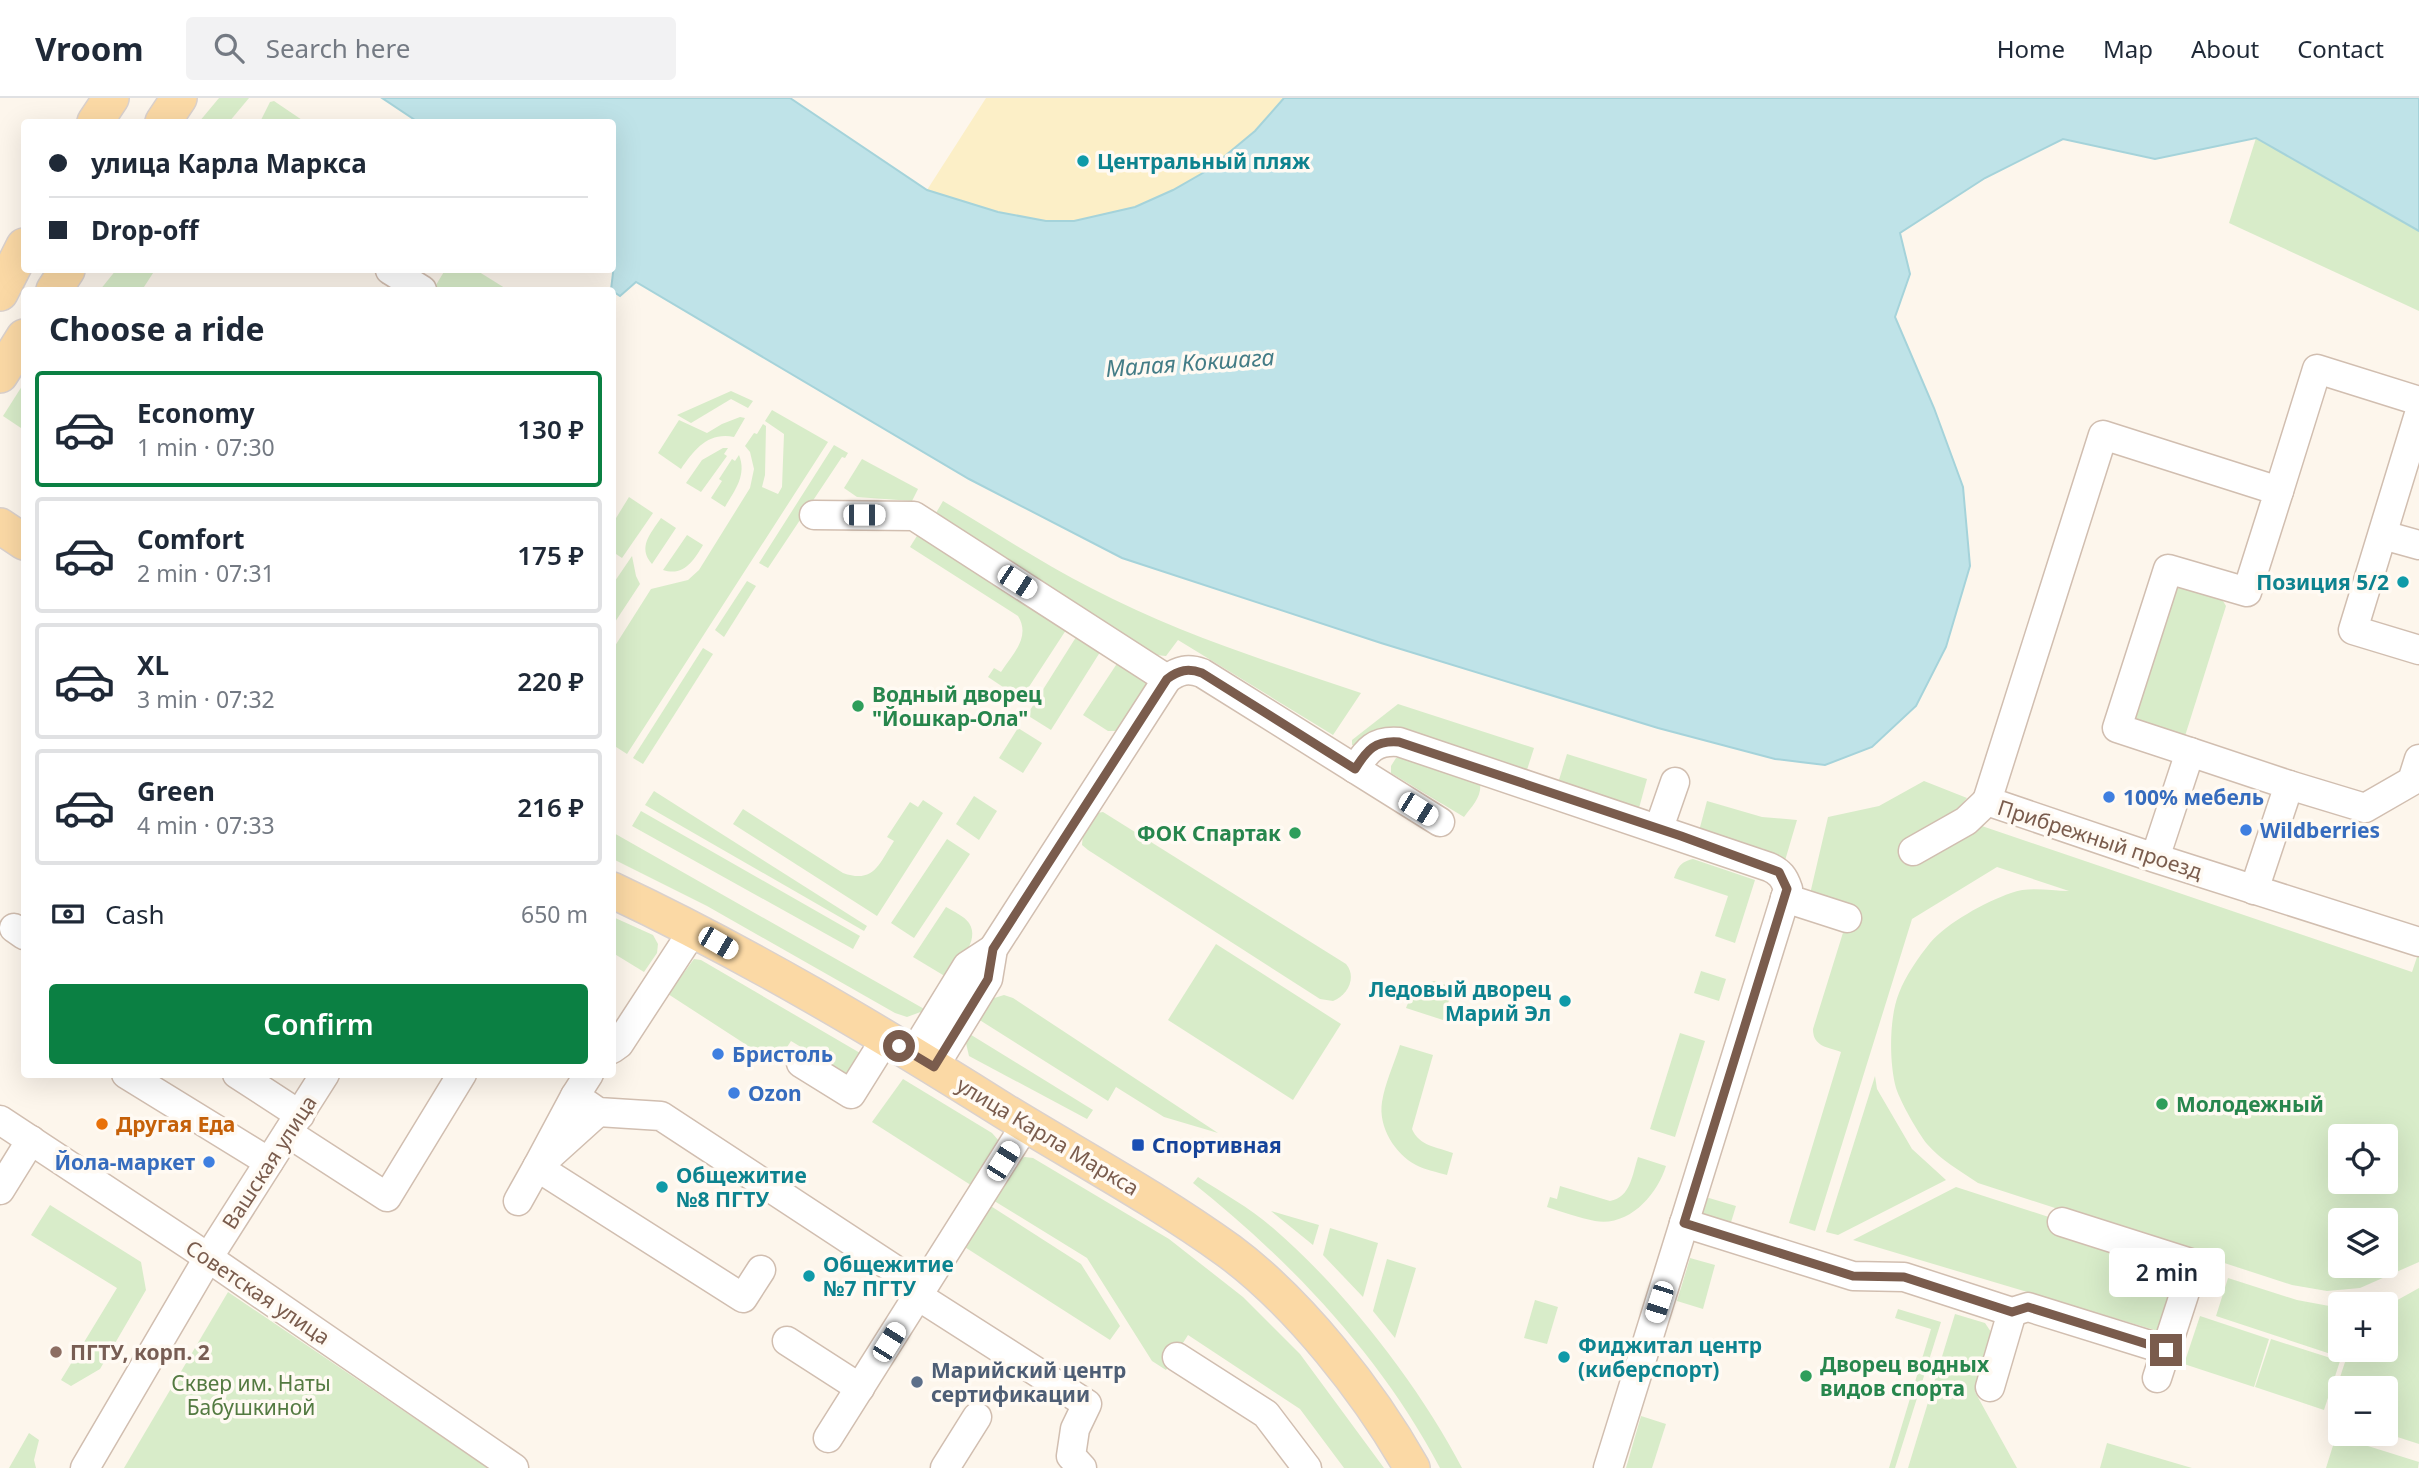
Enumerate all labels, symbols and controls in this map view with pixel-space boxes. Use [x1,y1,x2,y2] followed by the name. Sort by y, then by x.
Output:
[186,17,676,80] search box
[35,26,144,71] text: Vroom
[210,29,248,67] icon: search
[266,30,410,66] text: Search here
[1997,32,2065,65] text: Home
[2103,32,2153,65] text: Map
[2191,32,2259,65] text: About
[2297,32,2384,65] text: Contact
[91,145,367,181] text: улица Карла Маркса
[1097,147,1311,175] place label: Центральный пляж
[1075,153,1091,169] marker: Центральный пляж
[91,212,198,248] text: Drop-off
[49,307,265,350] text: Choose a ride
[1105,340,1275,384] water label: Малая Кокшага
[137,395,255,431] text: Economy
[53,398,116,461] icon: car
[517,411,584,447] text: 130 ₽
[137,431,275,463] text: 1 min · 07:30
[844,505,886,526] car
[137,521,245,557] text: Comfort
[53,524,116,587] icon: car
[517,537,584,573] text: 175 ₽
[137,557,275,589] text: 2 min · 07:31
[994,562,1041,602] car
[2256,568,2389,596] place label: Позиция 5/2
[2395,574,2411,590] marker: Позиция 5/2
[137,647,169,683] text: XL
[53,650,116,713] icon: car
[517,663,584,699] text: 220 ₽
[872,680,1042,732] place label: Водный дворец "Йошкар-Ола"
[137,683,275,715] text: 3 min · 07:32
[850,698,866,714] marker: Водный дворец "Йошкар-Ола"
[137,773,215,809] text: Green
[53,776,116,839] icon: car
[2123,783,2264,811] place label: 100% мебель
[517,789,584,825] text: 216 ₽
[1395,789,1442,829] car
[2101,789,2117,805] marker: 100% мебель
[1994,793,2206,885] street label: Прибрежный проезд
[137,809,275,841] text: 4 min · 07:33
[2260,816,2380,844] place label: Wildberries
[1137,819,1281,847] place label: ФОК Спартак
[2238,822,2254,838] marker: Wildberries
[1287,825,1303,841] marker: ФОК Спартак
[49,895,87,933] icon: cash
[105,896,165,932] text: Cash
[521,898,588,930] text: 650 m
[695,923,742,963] car
[1369,975,1551,1027] place label: Ледовый дворец Марий Эл
[49,984,588,1064] button: Confirm
[1557,993,1573,1009] marker: Ледовый дворец Марий Эл
[883,1030,915,1062] route start
[732,1040,833,1068] place label: Бристоль
[710,1046,726,1062] marker: Бристоль
[952,1070,1144,1202] street label: улица Карла Маркса
[748,1079,802,1107] place label: Ozon
[726,1085,742,1101] marker: Ozon
[215,1090,323,1234] street label: Вашская улица
[2176,1090,2324,1118] place label: Молодежный
[2154,1096,2170,1112] marker: Молодежный
[116,1110,235,1138] place label: Другая Еда
[94,1116,110,1132] marker: Другая Еда
[2328,1124,2398,1446] map controls
[2328,1124,2398,1194] button: locate
[1152,1131,1282,1159] place label: Спортивная
[1130,1137,1146,1153] marker: Спортивная
[983,1138,1024,1184] car
[54,1148,195,1176] place label: Йола-маркет
[201,1154,217,1170] marker: Йола-маркет
[676,1161,807,1213] place label: Общежитие №8 ПГТУ
[654,1179,670,1195] marker: Общежитие №8 ПГТУ
[2328,1208,2398,1278] button: layers
[180,1233,336,1351] street label: Советская улица
[2108,1248,2224,1298] callout: 2 min
[823,1250,954,1302] place label: Общежитие №7 ПГТУ
[2136,1256,2198,1288] text: 2 min
[801,1268,817,1284] marker: Общежитие №7 ПГТУ
[1643,1279,1676,1325] car
[2328,1292,2398,1362] button: +
[869,1319,910,1365] car
[1578,1331,1762,1383] place label: Фиджитал центр (киберспорт)
[2150,1334,2182,1366] route end
[70,1338,210,1366] place label: ПГТУ, корп. 2
[48,1344,64,1360] marker: ПГТУ, корп. 2
[1556,1349,1572,1365] marker: Фиджитал центр (киберспорт)
[1820,1350,1990,1402] place label: Дворец водных видов спорта
[931,1356,1126,1408] place label: Марийский центр сертификации
[1798,1368,1814,1384] marker: Дворец водных видов спорта
[171,1369,331,1421] park label: Сквер им. Наты Бабушкиной
[909,1374,925,1390] marker: Марийский центр сертификации
[2328,1376,2398,1446] button: −

